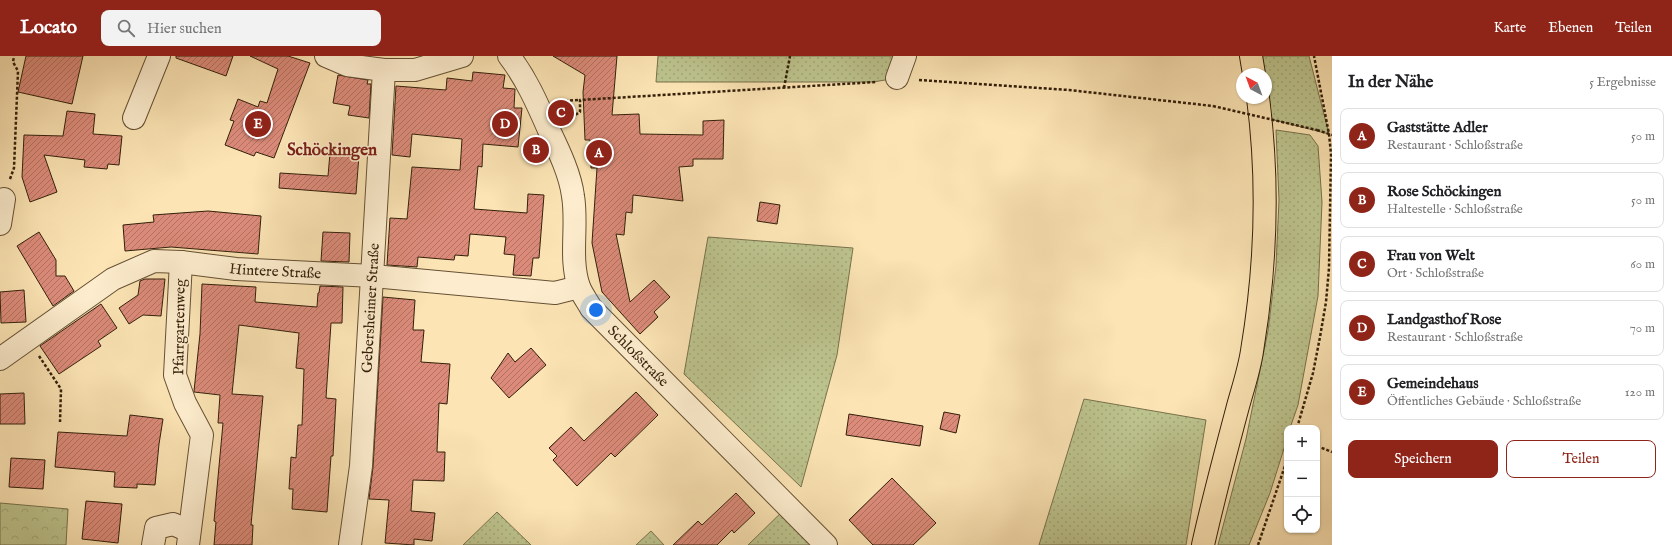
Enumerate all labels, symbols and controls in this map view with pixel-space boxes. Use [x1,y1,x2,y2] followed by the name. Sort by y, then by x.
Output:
[101,10,381,46] search box
[20,16,77,40] text: Locato
[115,17,137,39] icon: search
[147,19,222,38] text: Hier suchen
[1494,19,1526,37] text: Karte
[1548,19,1593,37] text: Ebenen
[1615,19,1652,37] text: Teilen
[1236,68,1272,104] north arrow
[1348,72,1433,93] text: In der Nähe
[1589,74,1656,91] text: 5 Ergebnisse
[548,98,574,128] pin: C
[245,109,271,139] pin: E
[492,109,518,139] pin: D
[1387,118,1488,137] text: Gaststätte Adler
[1358,128,1366,145] text: A
[1631,128,1655,145] text: 50 m
[523,135,549,165] pin: B
[1387,137,1523,154] text: Restaurant · Schloßstraße
[586,138,612,168] pin: A
[287,140,377,161] district label: Schöckingen
[1387,182,1501,201] text: Rose Schöckingen
[1358,192,1366,209] text: B
[1631,192,1655,209] text: 50 m
[1387,201,1523,218] text: Haltestelle · Schloßstraße
[357,242,384,374] street label: Gebersheimer Straße
[1387,246,1475,265] text: Frau von Welt
[1357,256,1367,273] text: C
[1630,256,1655,273] text: 60 m
[228,259,322,283] street label: Hintere Straße
[1387,265,1484,282] text: Ort · Schloßstraße
[169,278,190,375] street label: Pfarrgartenweg
[586,300,606,320] your location
[1387,310,1501,329] text: Landgasthof Rose
[1357,320,1367,337] text: D
[1630,320,1655,337] text: 70 m
[604,321,673,391] street label: Schloßstraße
[1387,329,1523,346] text: Restaurant · Schloßstraße
[1387,374,1479,393] text: Gemeindehaus
[1357,384,1367,401] text: E
[1625,384,1655,401] text: 120 m
[1387,393,1581,410] text: Öffentliches Gebäude · Schloßstraße
[1284,425,1320,533] map controls
[1284,425,1320,461] button: +
[1348,440,1498,478] button: Speichern
[1506,440,1656,478] button: Teilen
[1284,461,1320,497] button: −
[1284,497,1320,533] button: locate

